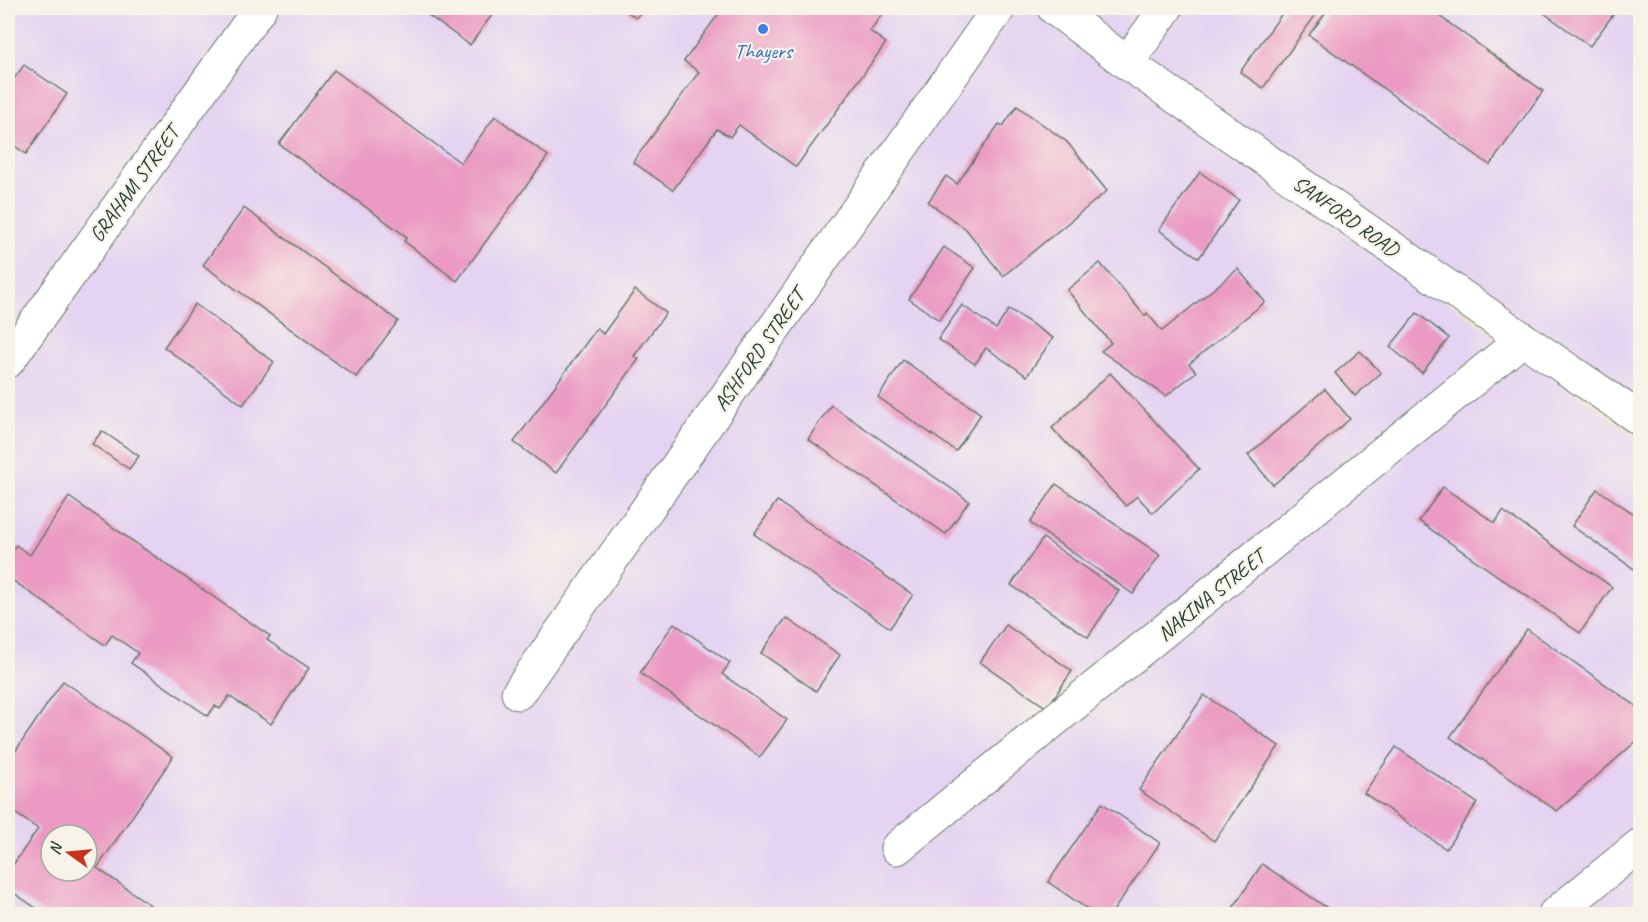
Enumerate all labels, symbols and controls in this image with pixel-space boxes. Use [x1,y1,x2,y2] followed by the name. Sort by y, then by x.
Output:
[756,22,770,36] marker: Thayers
[734,38,794,64] place label: Thayers
[83,117,188,247] street label: GRAHAM STREET
[1288,170,1406,263] street label: SANFORD ROAD
[707,280,814,416] street label: ASHFORD STREET
[1152,541,1274,646] street label: NAKINA STREET
[39,823,99,883] north arrow
[45,839,67,857] text: N

